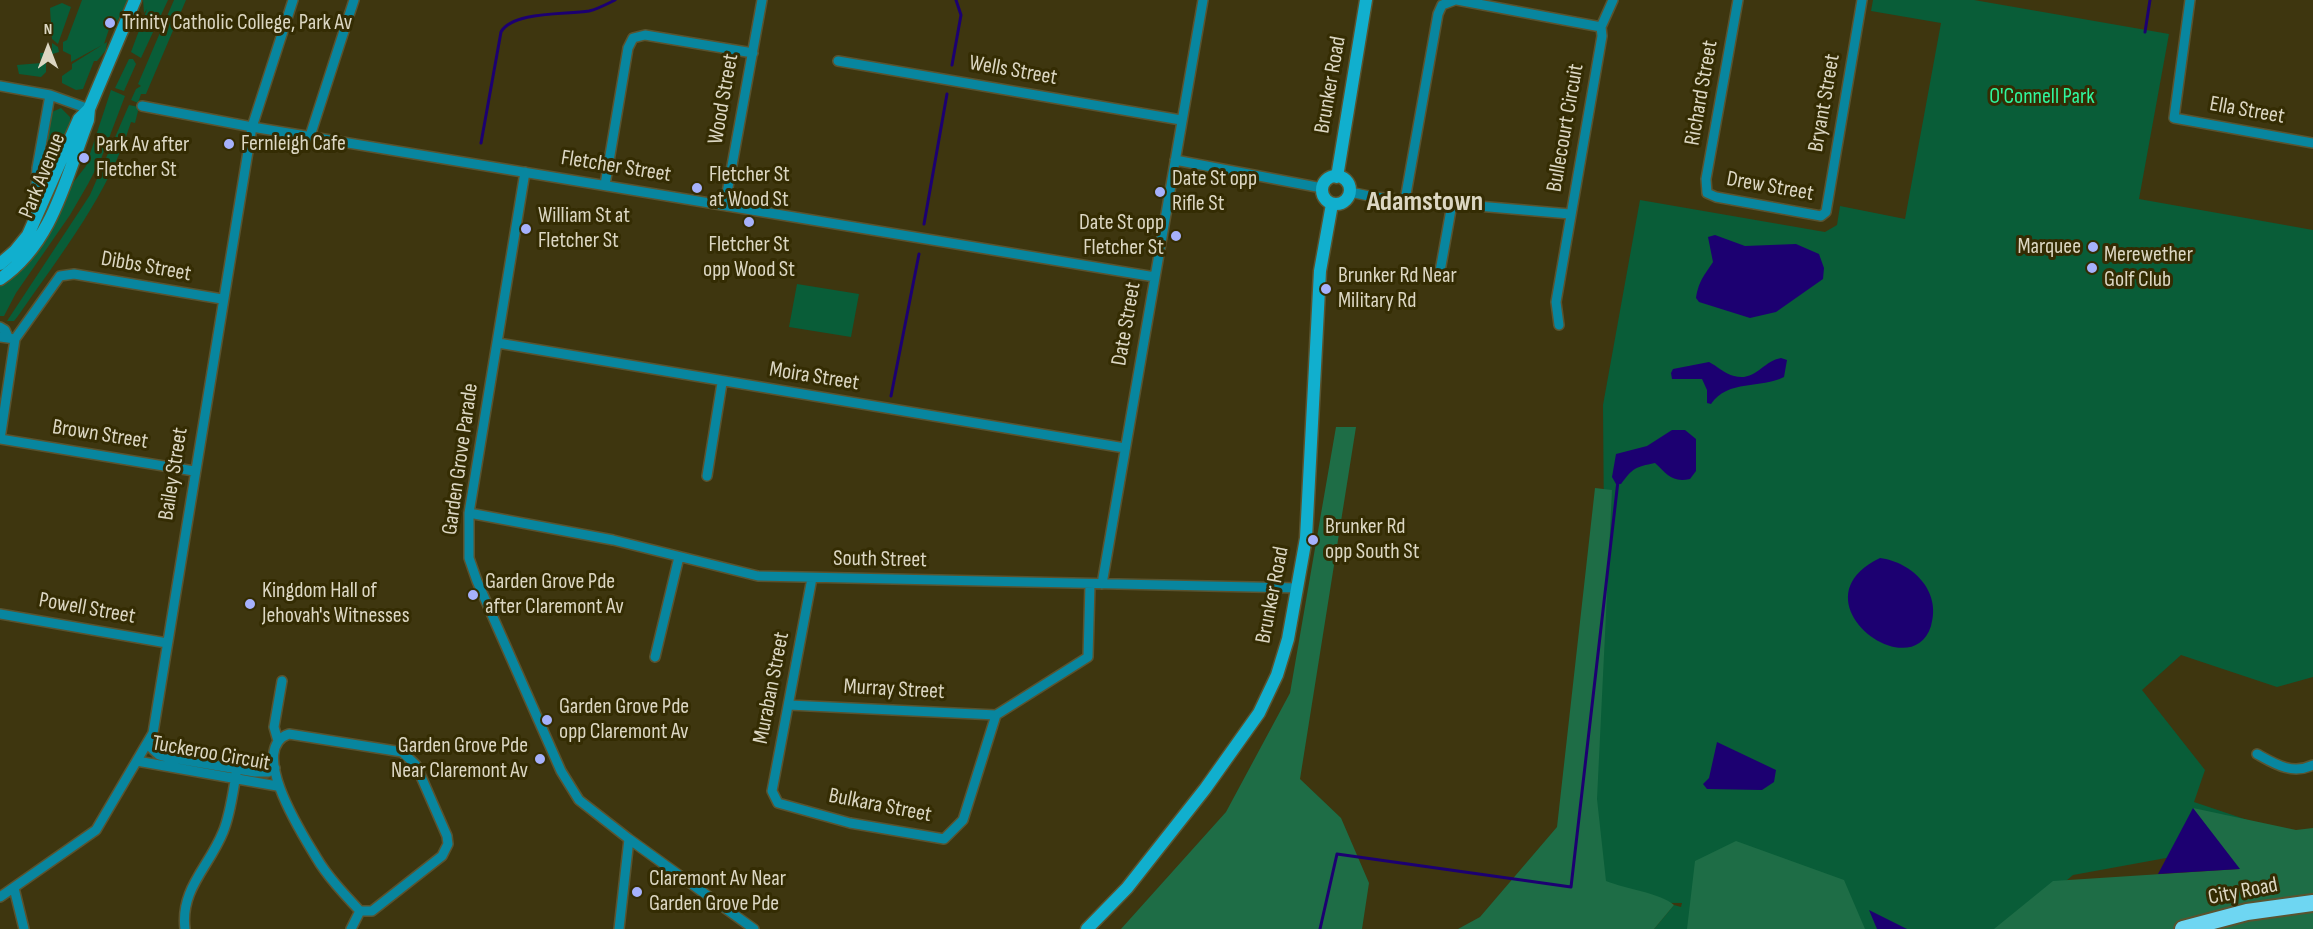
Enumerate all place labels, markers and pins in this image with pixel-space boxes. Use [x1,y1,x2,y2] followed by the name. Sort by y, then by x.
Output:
[122,10,352,36] place label: Trinity Catholic College, Park Av
[103,16,117,30] marker: Trinity Catholic College, Park Av
[241,131,346,157] place label: Fernleigh Cafe
[96,132,189,184] place label: Park Av after Fletcher St
[222,137,236,151] marker: Fernleigh Cafe
[77,151,91,165] marker: Park Av after Fletcher St
[709,162,790,214] place label: Fletcher St at Wood St
[1172,166,1257,218] place label: Date St opp Rifle St
[690,181,704,195] marker: Fletcher St at Wood St
[1153,185,1167,199] marker: Date St opp Rifle St
[538,203,630,254] place label: William St at Fletcher St
[1079,210,1164,262] place label: Date St opp Fletcher St
[742,215,756,229] marker: Fletcher St opp Wood St
[519,222,533,236] marker: William St at Fletcher St
[1169,229,1183,243] marker: Date St opp Fletcher St
[703,232,795,284] place label: Fletcher St opp Wood St
[2017,234,2081,260] place label: Marquee
[2086,240,2100,254] marker: Marquee
[2104,242,2193,294] place label: Merewether Golf Club
[2085,261,2099,275] marker: Merewether Golf Club
[1338,263,1457,314] place label: Brunker Rd Near Military Rd
[1319,282,1333,296] marker: Brunker Rd Near Military Rd
[1325,514,1419,566] place label: Brunker Rd opp South St
[1306,533,1320,547] marker: Brunker Rd opp South St
[485,569,624,620] place label: Garden Grove Pde after Claremont Av
[262,578,410,630] place label: Kingdom Hall of Jehovah's Witnesses
[466,588,480,602] marker: Garden Grove Pde after Claremont Av
[243,597,257,611] marker: Kingdom Hall of Jehovah's Witnesses
[559,694,689,746] place label: Garden Grove Pde opp Claremont Av
[540,713,554,727] marker: Garden Grove Pde opp Claremont Av
[391,733,528,784] place label: Garden Grove Pde Near Claremont Av
[533,752,547,766] marker: Garden Grove Pde Near Claremont Av
[649,866,786,918] place label: Claremont Av Near Garden Grove Pde
[630,885,644,899] marker: Claremont Av Near Garden Grove Pde

